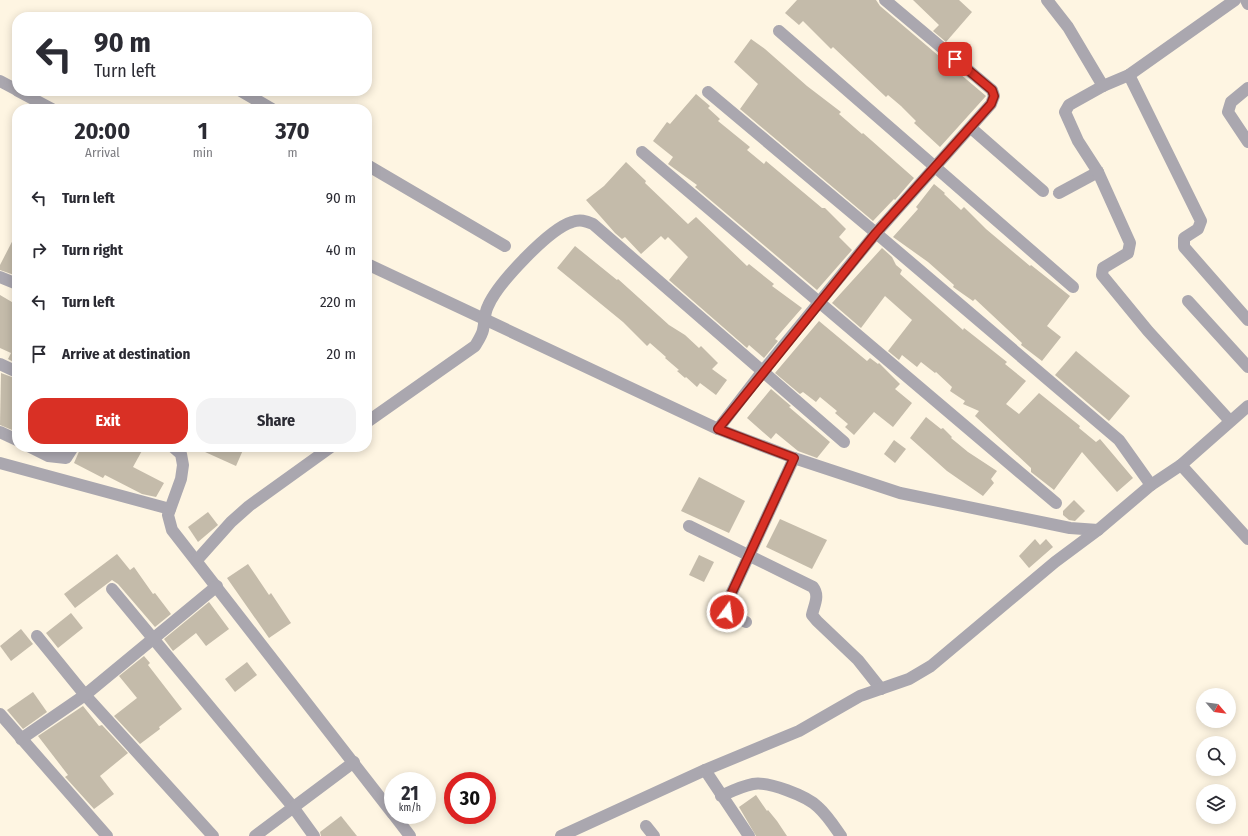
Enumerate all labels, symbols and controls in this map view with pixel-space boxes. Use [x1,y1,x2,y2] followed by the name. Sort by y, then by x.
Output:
[94,26,151,59] text: 90 m
[28,28,80,80] icon: left
[938,42,972,76] pin
[944,48,966,70] icon: arrive
[94,60,156,82] text: Turn left
[74,117,130,145] text: 20:00
[198,117,208,145] text: 1
[275,117,310,145] text: 370
[85,145,120,160] text: Arrival
[193,145,213,160] text: min
[287,145,297,160] text: m
[28,187,50,209] icon: left
[62,189,115,207] text: Turn left
[326,189,356,207] text: 90 m
[28,239,50,261] icon: right
[62,241,123,259] text: Turn right
[326,241,356,259] text: 40 m
[28,291,50,313] icon: left
[62,293,115,311] text: Turn left
[320,293,356,311] text: 220 m
[28,343,50,365] icon: arrive
[62,345,190,363] text: Arrive at destination
[327,345,356,363] text: 20 m
[28,398,188,444] button: Exit
[196,398,356,444] button: Share
[706,591,748,633] position arrow
[1196,688,1236,728] north arrow
[1196,688,1236,824] map controls
[1196,736,1236,776] button: search
[444,772,496,824] speed limit sign: 30
[401,781,419,805] text: 21
[1196,784,1236,824] button: layers
[399,802,421,814] text: km/h

